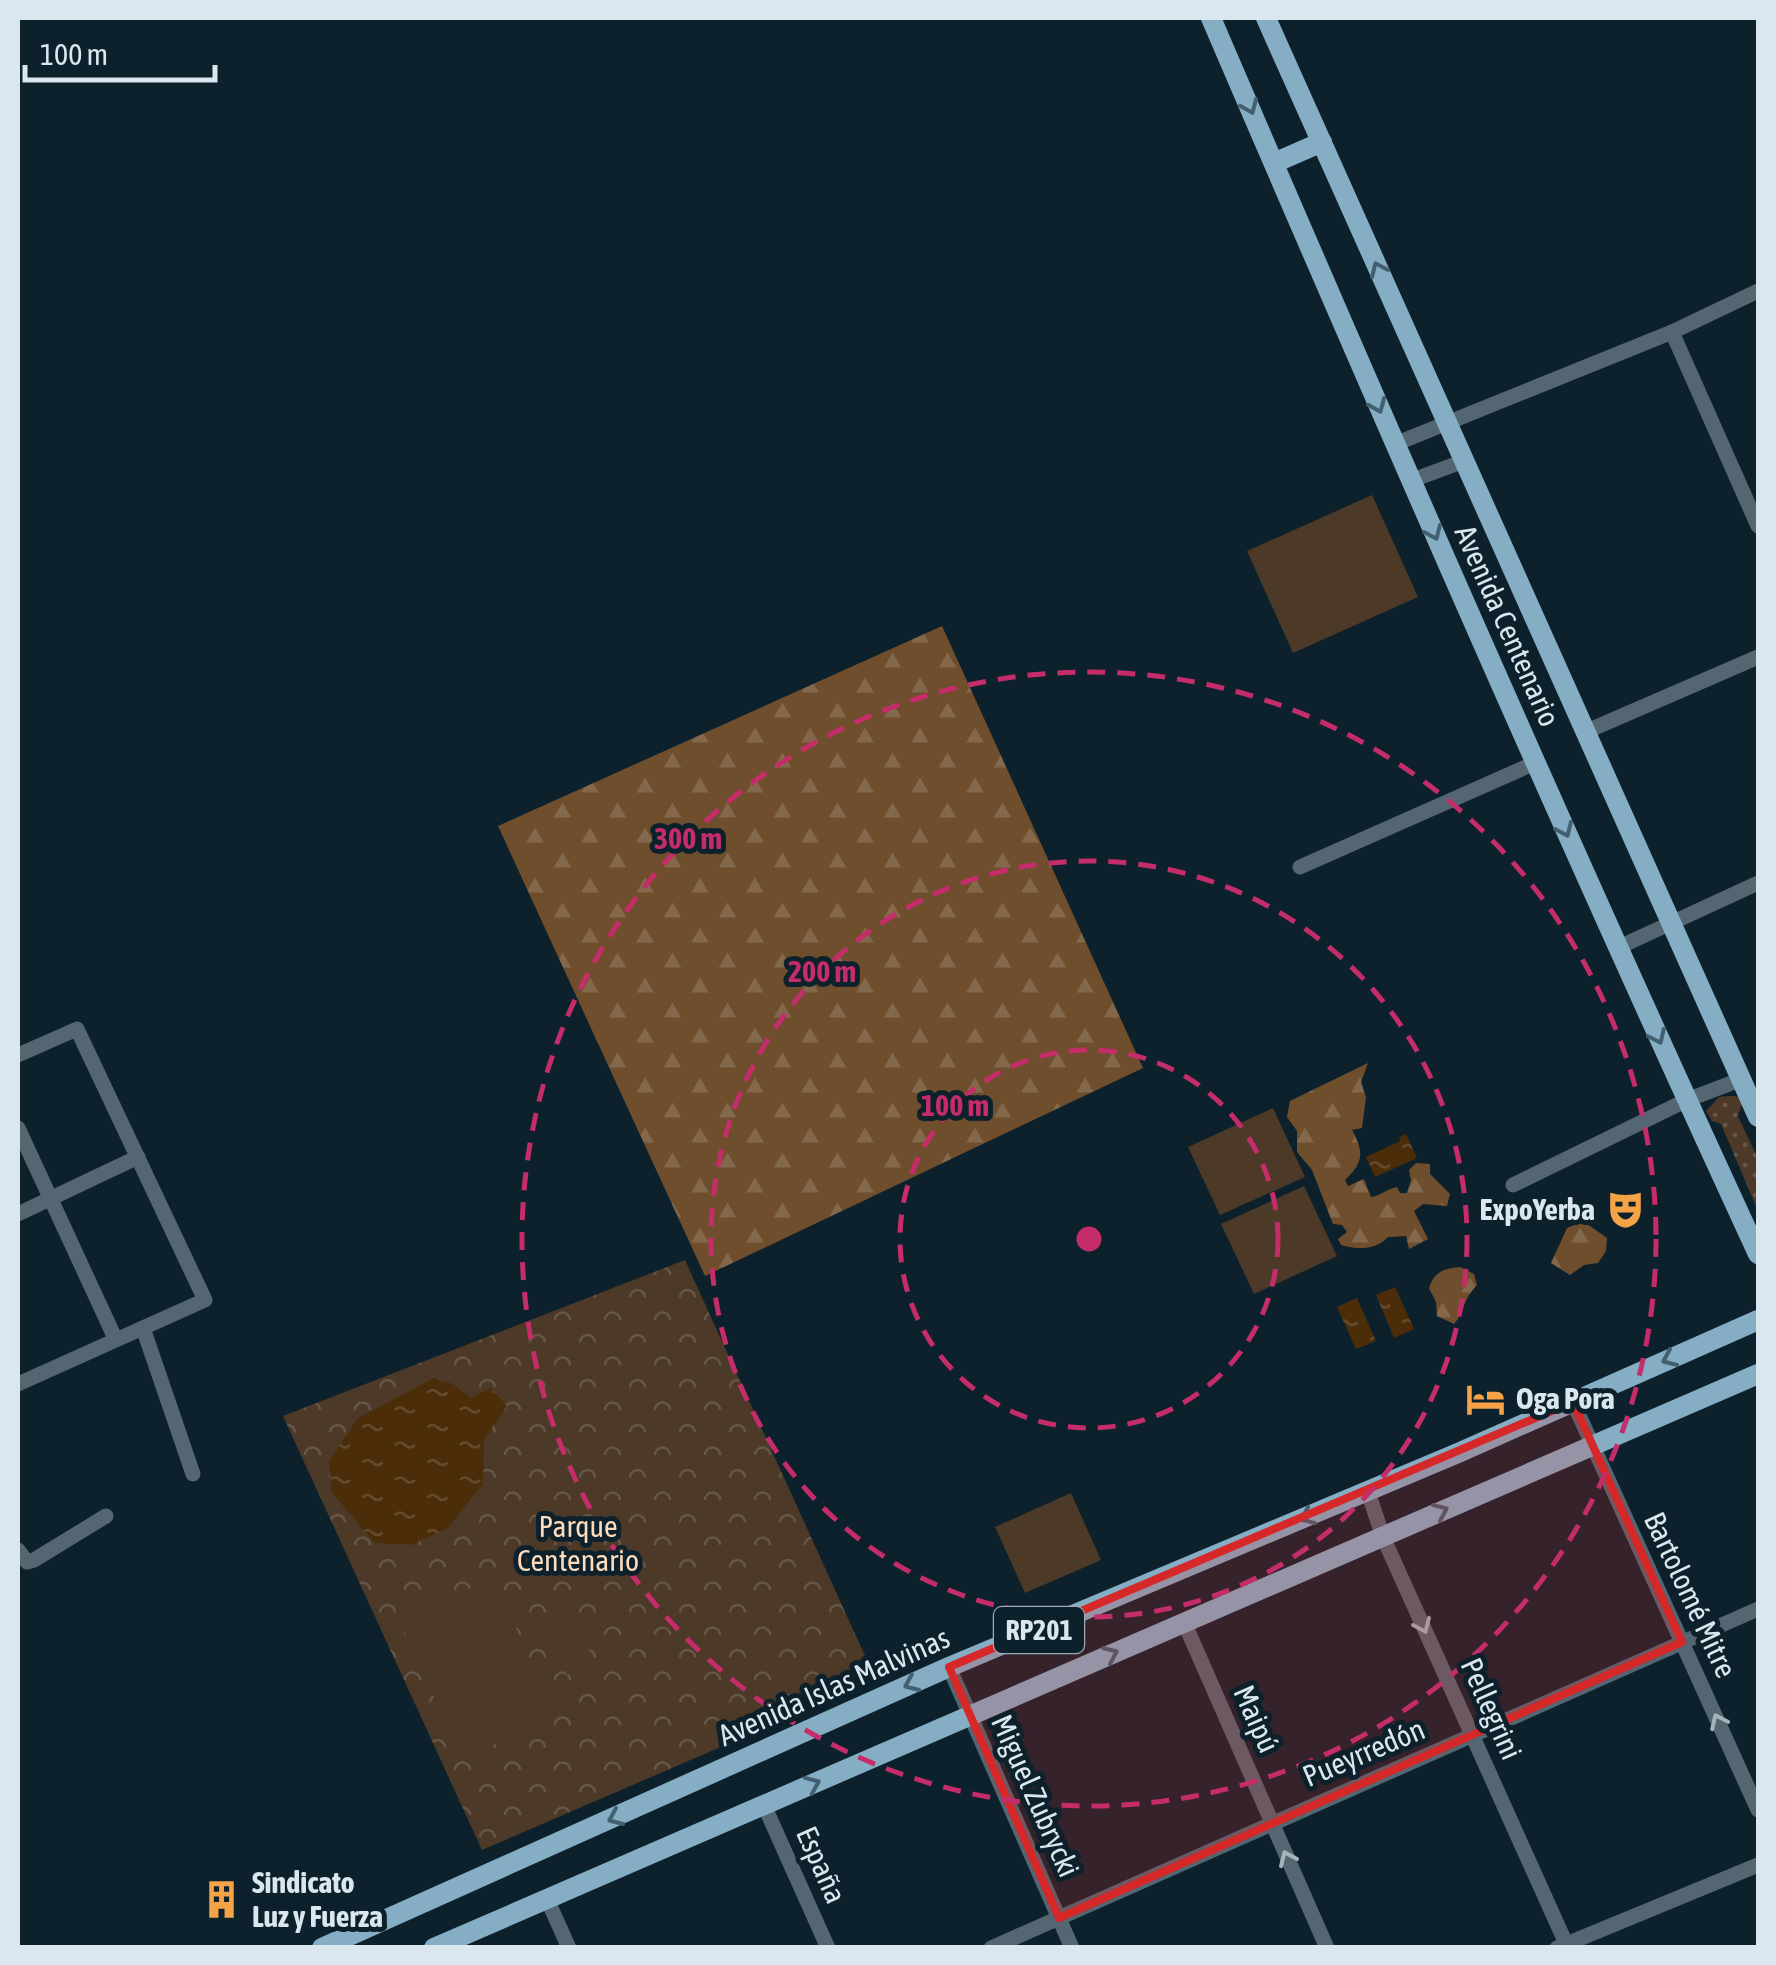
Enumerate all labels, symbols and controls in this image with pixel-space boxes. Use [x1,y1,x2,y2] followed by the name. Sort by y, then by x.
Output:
[25,20,215,82] scale bar
[40,37,108,71] text: 100 m
[1238,97,1258,115] one-way arrow
[1370,261,1390,279] one-way arrow
[1366,396,1386,414] one-way arrow
[1448,520,1567,731] street label: Avenida Centenario
[1421,523,1441,541] one-way arrow
[1553,820,1573,838] one-way arrow
[654,821,722,855] text: 300 m
[788,954,856,988] text: 200 m
[1646,1026,1666,1044] one-way arrow
[921,1088,989,1122] text: 100 m
[1604,1189,1646,1231] theatre icon: ExpoYerba
[1480,1192,1595,1226] place label: ExpoYerba
[1071,1221,1107,1257] centre of rings
[1661,1347,1679,1367] one-way arrow
[1465,1378,1507,1420] hotel icon: Oga Pora
[1516,1381,1615,1415] place label: Oga Pora
[1431,1503,1449,1523] one-way arrow
[1299,1505,1317,1525] one-way arrow
[1638,1507,1744,1683] street label: Bartolomé Mitre
[517,1509,639,1577] park label: Parque Centenario
[994,1607,1084,1653] road number: RP201
[1411,1616,1431,1634] one-way arrow
[713,1620,954,1752] street label: Avenida Islas Malvinas
[1101,1646,1119,1666] one-way arrow
[1455,1653,1529,1765] street label: Pellegrini
[903,1672,921,1692] one-way arrow
[1227,1680,1287,1757] street label: Maipú
[985,1709,1087,1882] street label: Miguel Zubrycki
[1298,1711,1430,1793] street label: Pueyrredón
[1710,1713,1730,1731] one-way arrow
[803,1776,821,1796] one-way arrow
[607,1806,625,1826] one-way arrow
[790,1821,854,1908] street label: España
[1279,1850,1299,1868] one-way arrow
[252,1865,383,1933] place label: Sindicato Luz y Fuerza
[201,1879,243,1921] building icon: Sindicato Luz y Fuerza

